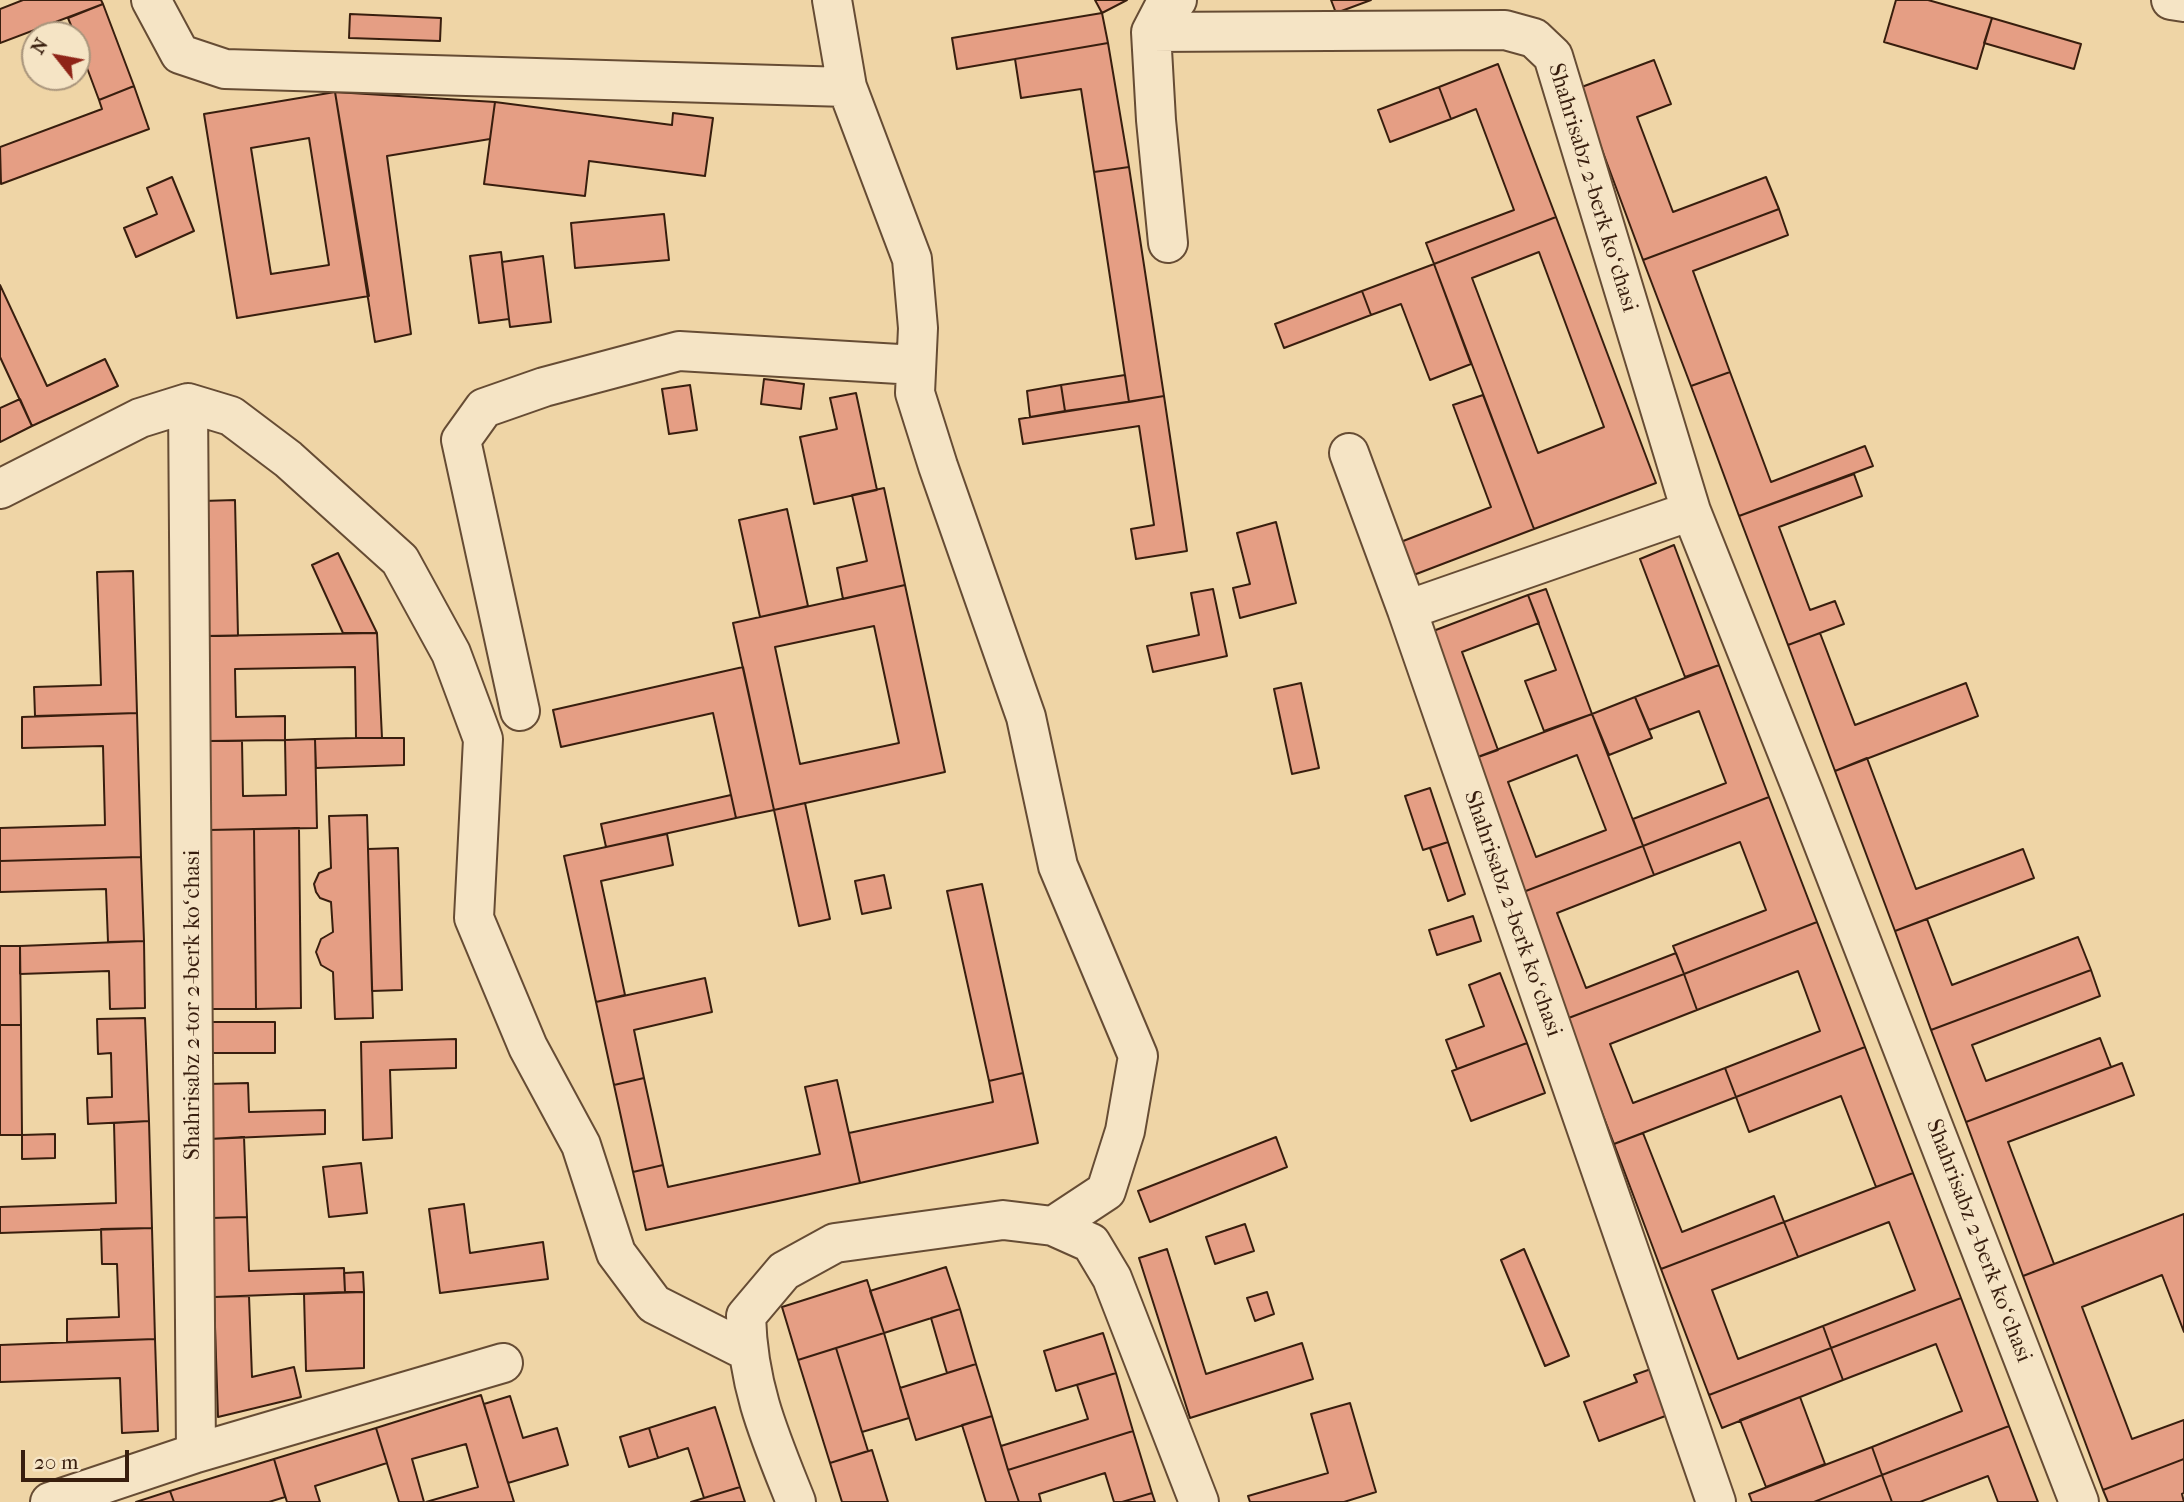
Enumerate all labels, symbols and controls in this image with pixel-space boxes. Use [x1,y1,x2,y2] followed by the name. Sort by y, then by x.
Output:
[21,21,91,91] north arrow
[27,34,53,58] text: N
[1541,60,1643,316] street label: Shahrisabz 2-berk koʻchasi
[1457,787,1567,1041] street label: Shahrisabz 2-berk koʻchasi
[179,850,207,1160] street label: Shahrisabz 2-tor 2-berk koʻchasi
[1919,1115,2037,1367] street label: Shahrisabz 2-berk koʻchasi
[24,1436,133,1480] scale bar
[34,1450,78,1474] text: 20 m

